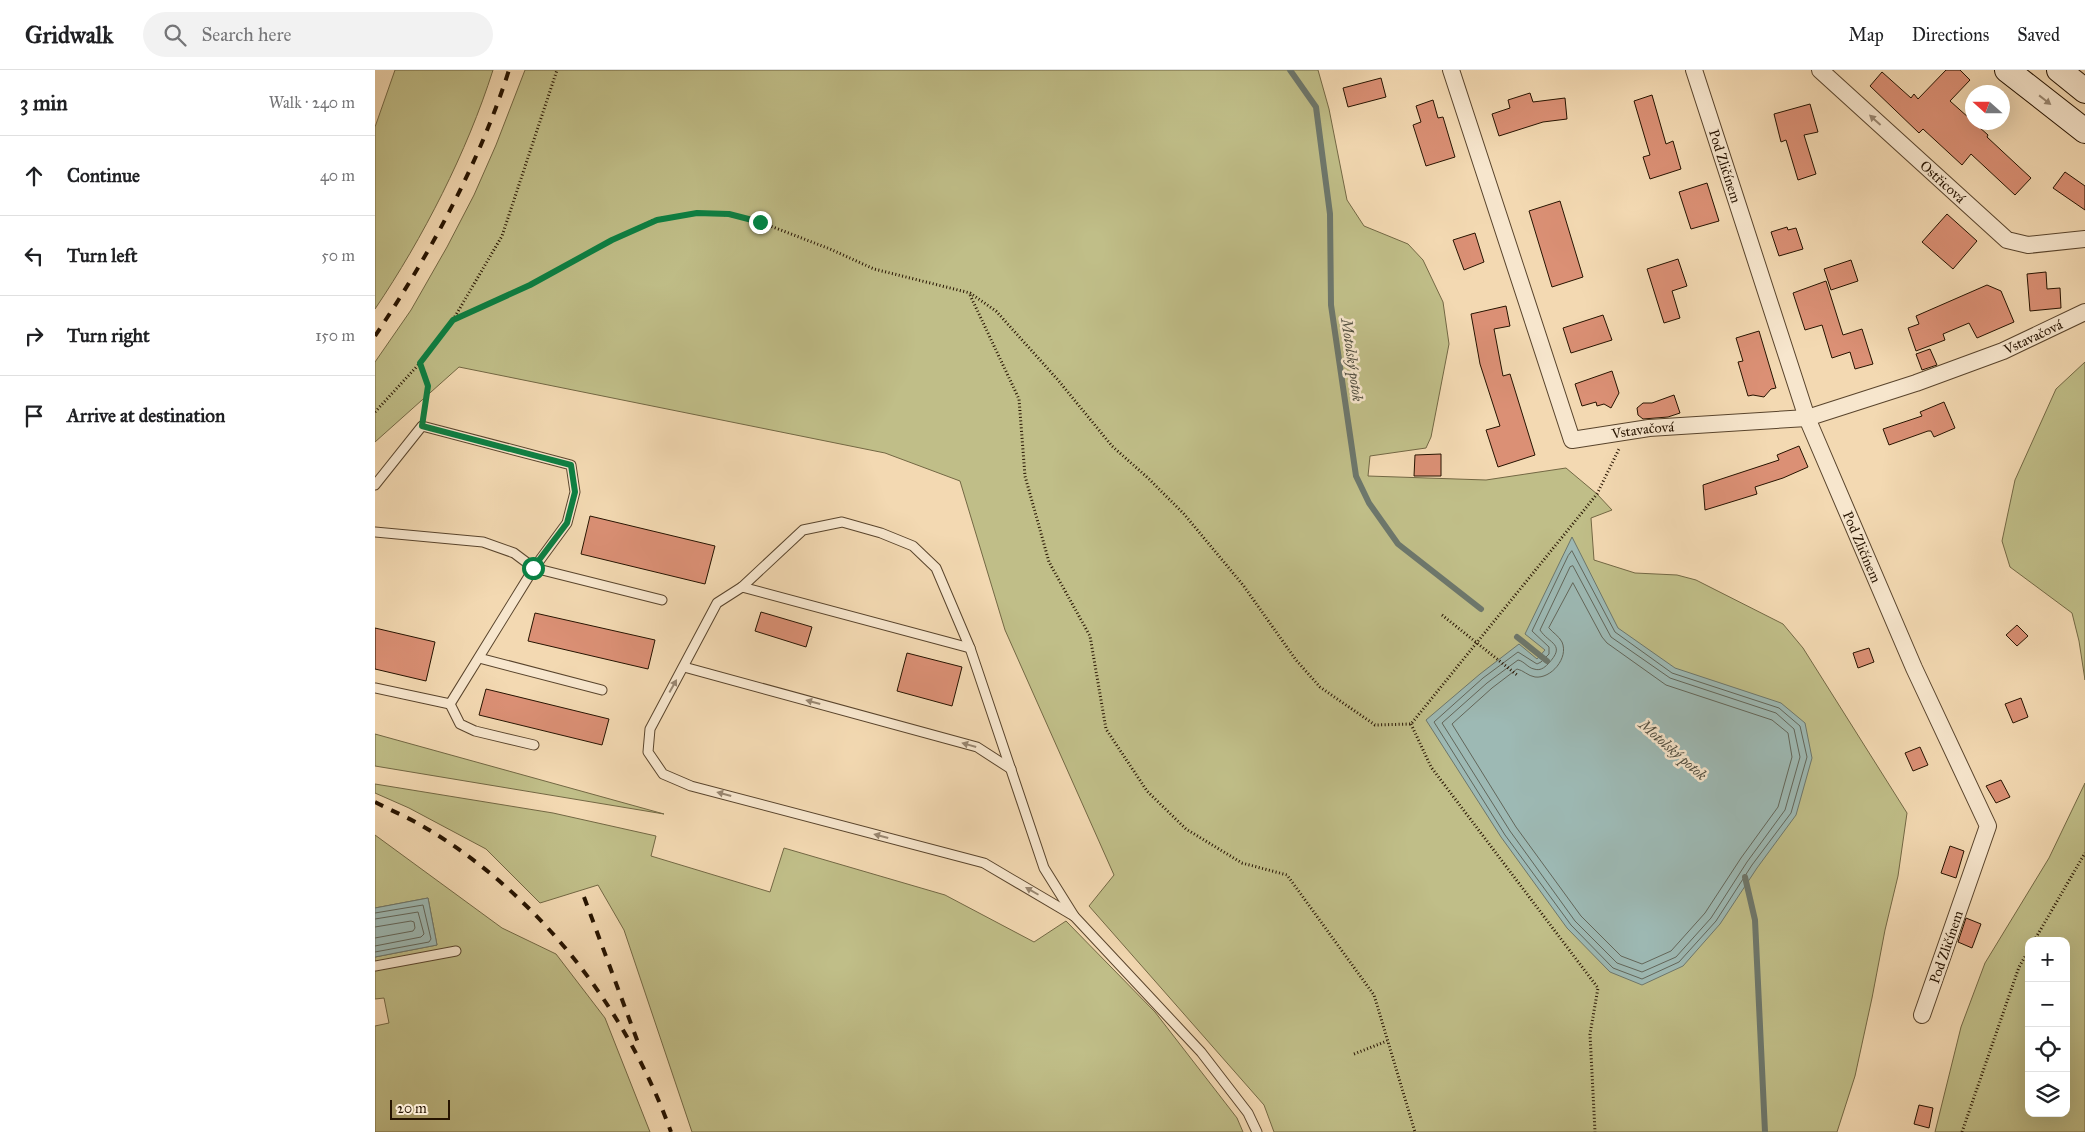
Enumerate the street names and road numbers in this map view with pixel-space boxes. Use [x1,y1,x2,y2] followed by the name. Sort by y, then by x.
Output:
[1705,127,1745,205] street label: Pod Zličínem
[1916,157,1969,207] street label: Ostřicová
[2000,316,2065,359] street label: Vstavačová
[1610,418,1675,443] street label: Vstavačová
[1839,509,1885,586] street label: Pod Zličínem
[1926,908,1967,986] street label: Pod Zličínem

